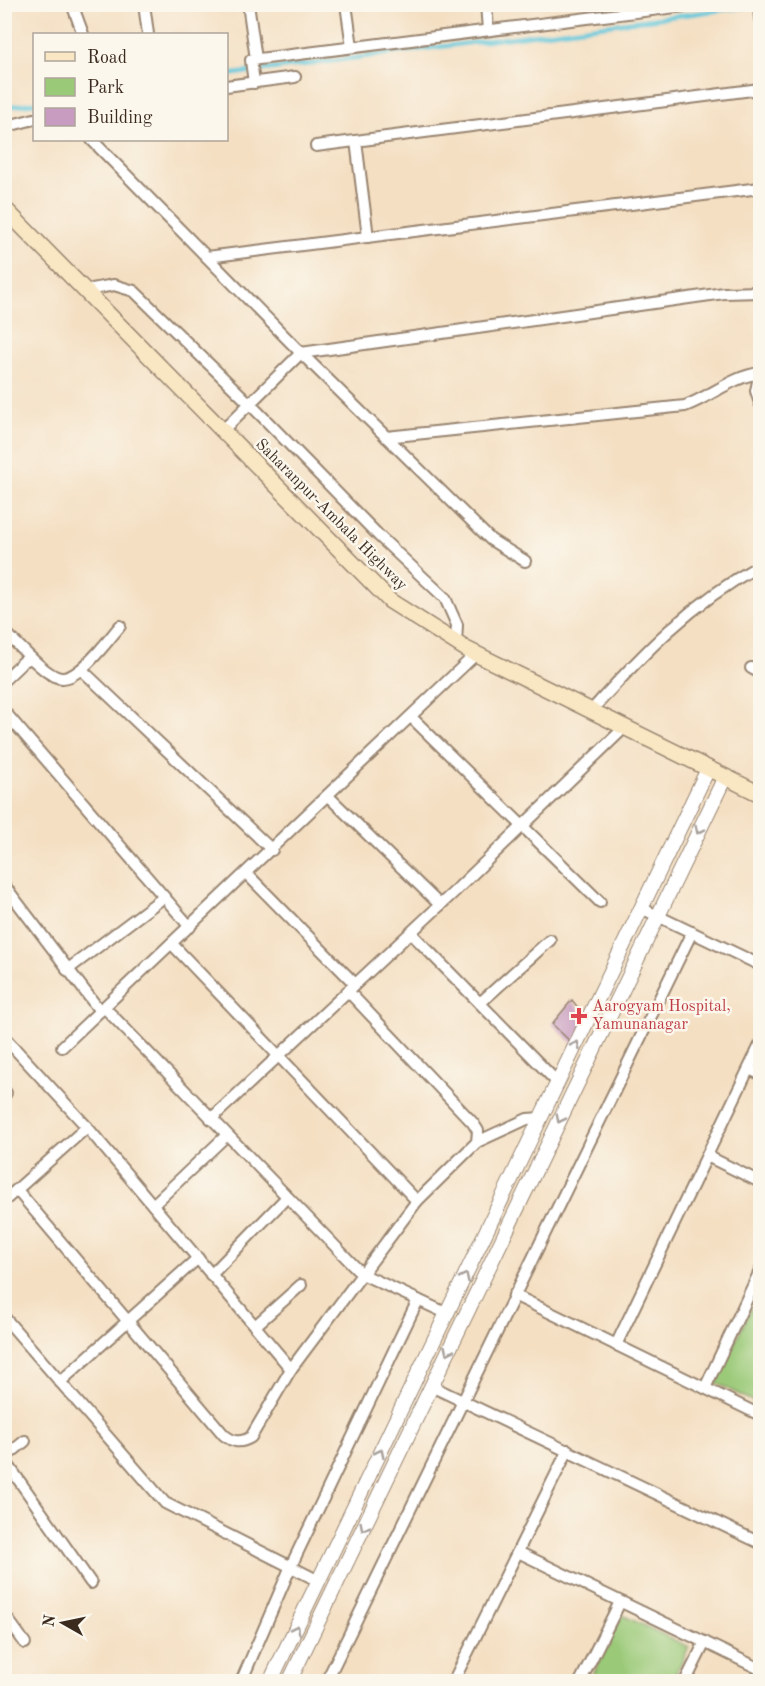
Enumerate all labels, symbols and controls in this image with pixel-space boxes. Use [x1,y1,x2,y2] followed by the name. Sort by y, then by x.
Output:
[33,33,228,141] legend
[87,49,127,67] text: Road
[87,79,124,97] text: Park
[87,109,153,127] text: Building
[252,436,410,594] street label: Saharanpur-Ambala Highway
[695,823,707,834] one-way arrow
[592,999,731,1033] place label: Aarogyam Hospital, Yamunanagar
[570,1007,588,1025] marker: Aarogyam Hospital, Yamunanagar
[569,1040,581,1051] one-way arrow
[555,1112,567,1123] one-way arrow
[458,1273,469,1284] one-way arrow
[444,1345,456,1356] one-way arrow
[373,1449,385,1460] one-way arrow
[359,1521,371,1532] one-way arrow
[33,1593,93,1653] north arrow
[41,1613,59,1628] text: N
[288,1624,300,1635] one-way arrow

